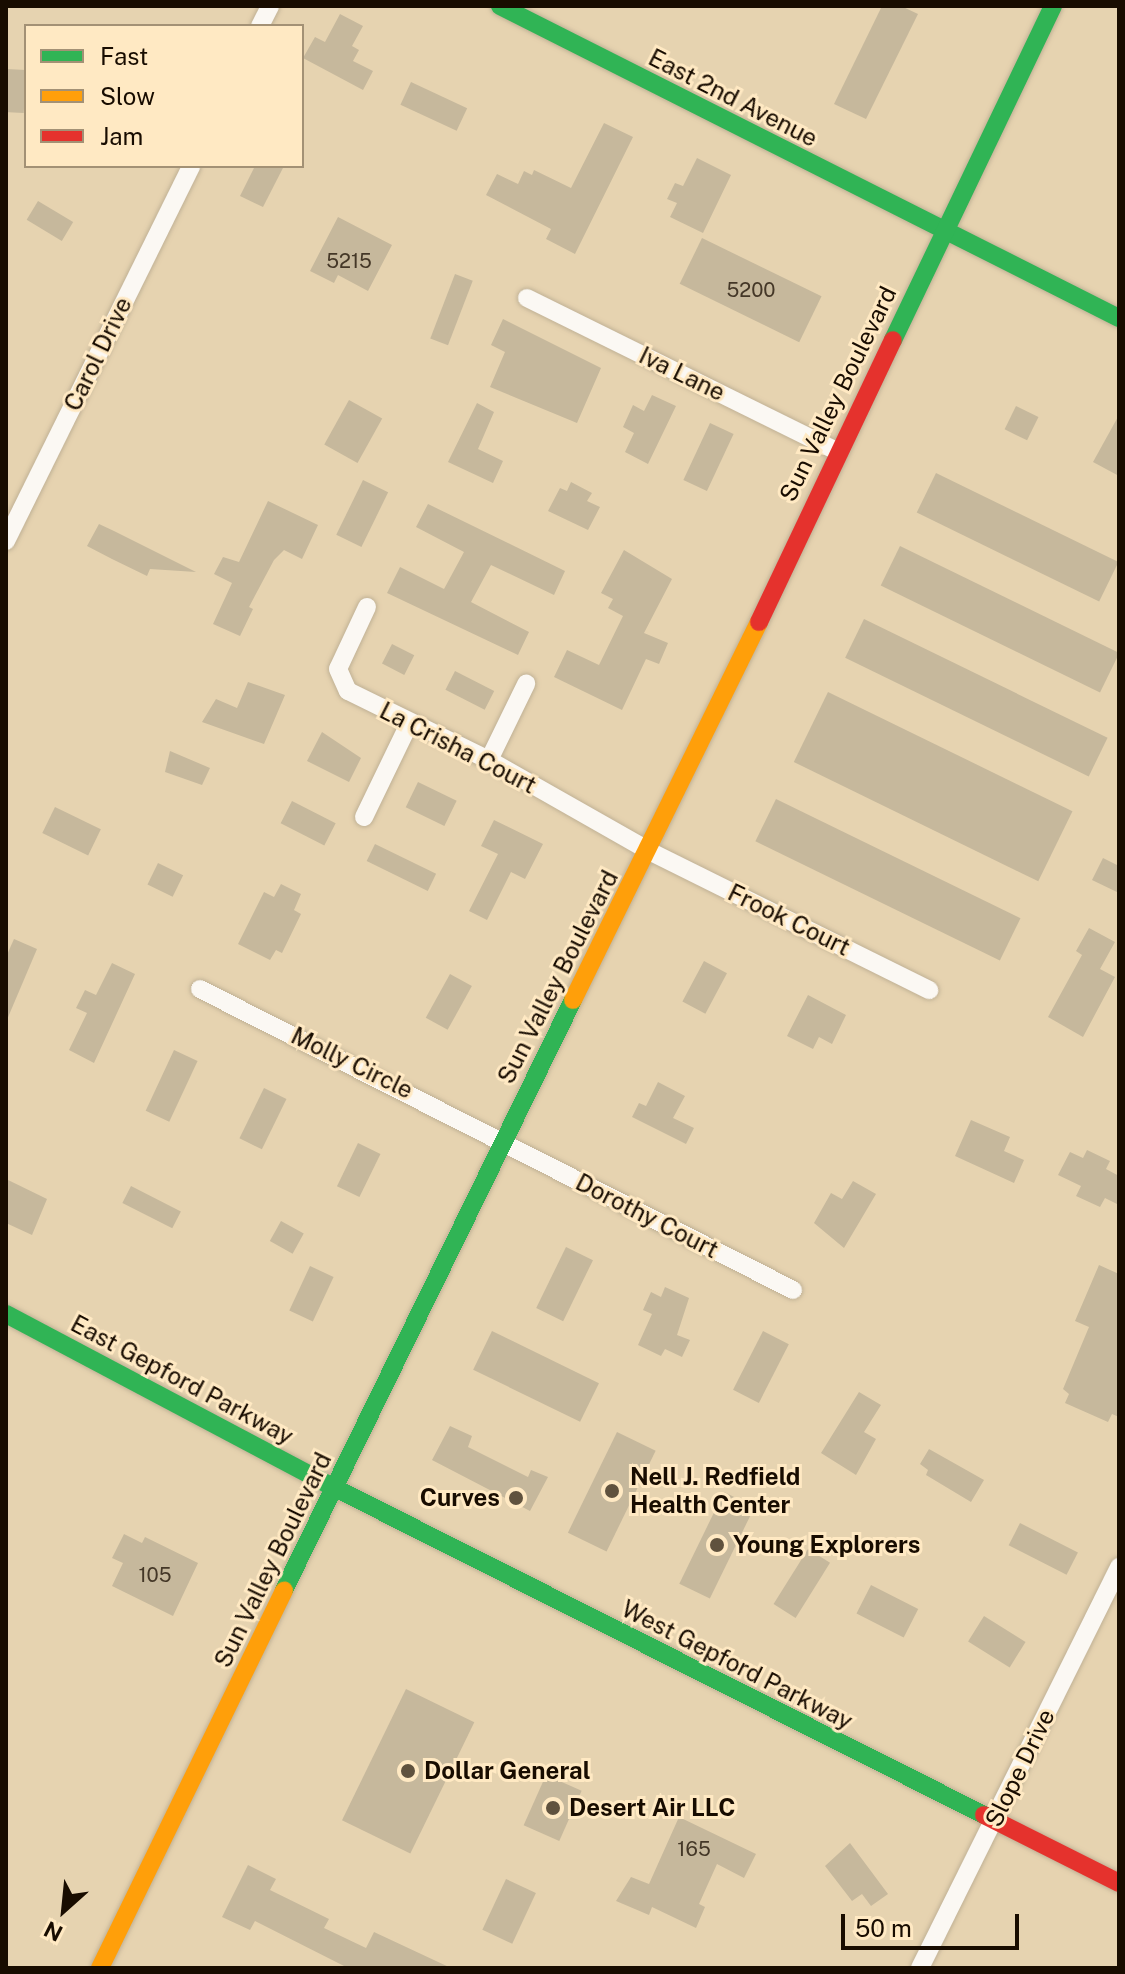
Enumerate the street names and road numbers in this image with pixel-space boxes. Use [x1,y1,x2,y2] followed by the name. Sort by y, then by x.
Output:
[644,43,822,153] street label: East 2nd Avenue
[773,281,903,507] street label: Sun Valley Boulevard
[58,292,138,416] street label: Carol Drive
[634,341,730,407] street label: Iva Lane
[375,696,541,800] street label: La Crisha Court
[492,865,624,1089] street label: Sun Valley Boulevard
[723,878,855,962] street label: Frook Court
[286,1021,418,1105] street label: Molly Circle
[571,1168,723,1264] street label: Dorothy Court
[66,1309,298,1451] street label: East Gepford Parkway
[208,1447,338,1673] street label: Sun Valley Boulevard
[617,1594,857,1736] street label: West Gepford Parkway
[979,1704,1061,1832] street label: Slope Drive

